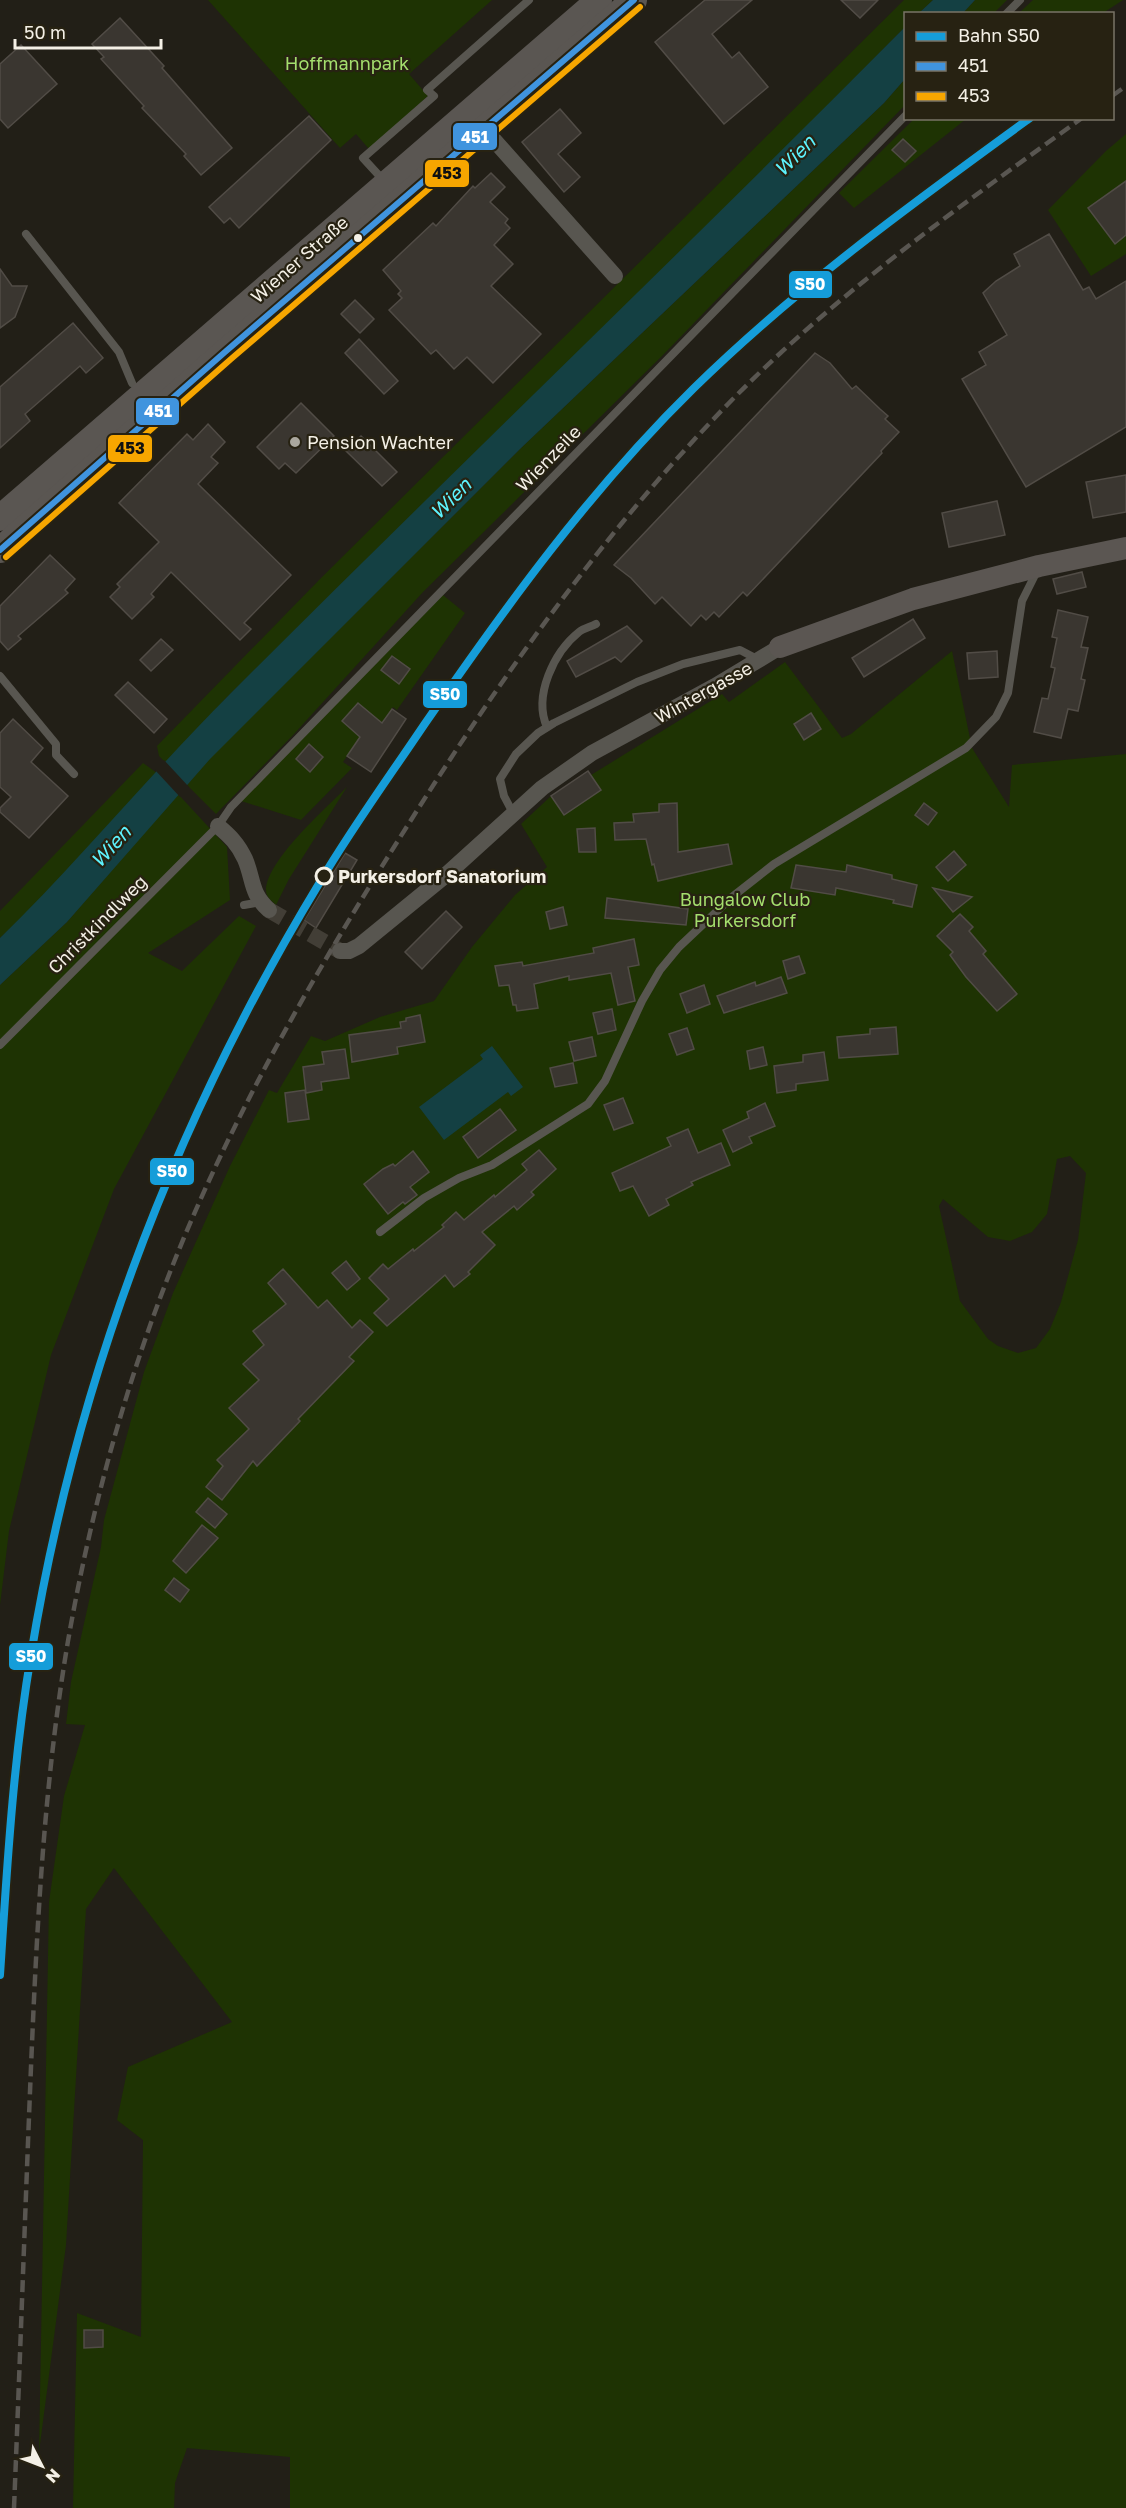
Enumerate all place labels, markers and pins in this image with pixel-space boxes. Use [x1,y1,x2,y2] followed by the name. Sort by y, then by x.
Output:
[352,232,364,244] unlabelled marker
[307,431,453,453] place label: Pension Wachter
[288,435,302,449] marker: Pension Wachter
[338,865,546,887] place label: Purkersdorf Sanatorium
[315,867,333,885] marker: Purkersdorf Sanatorium

